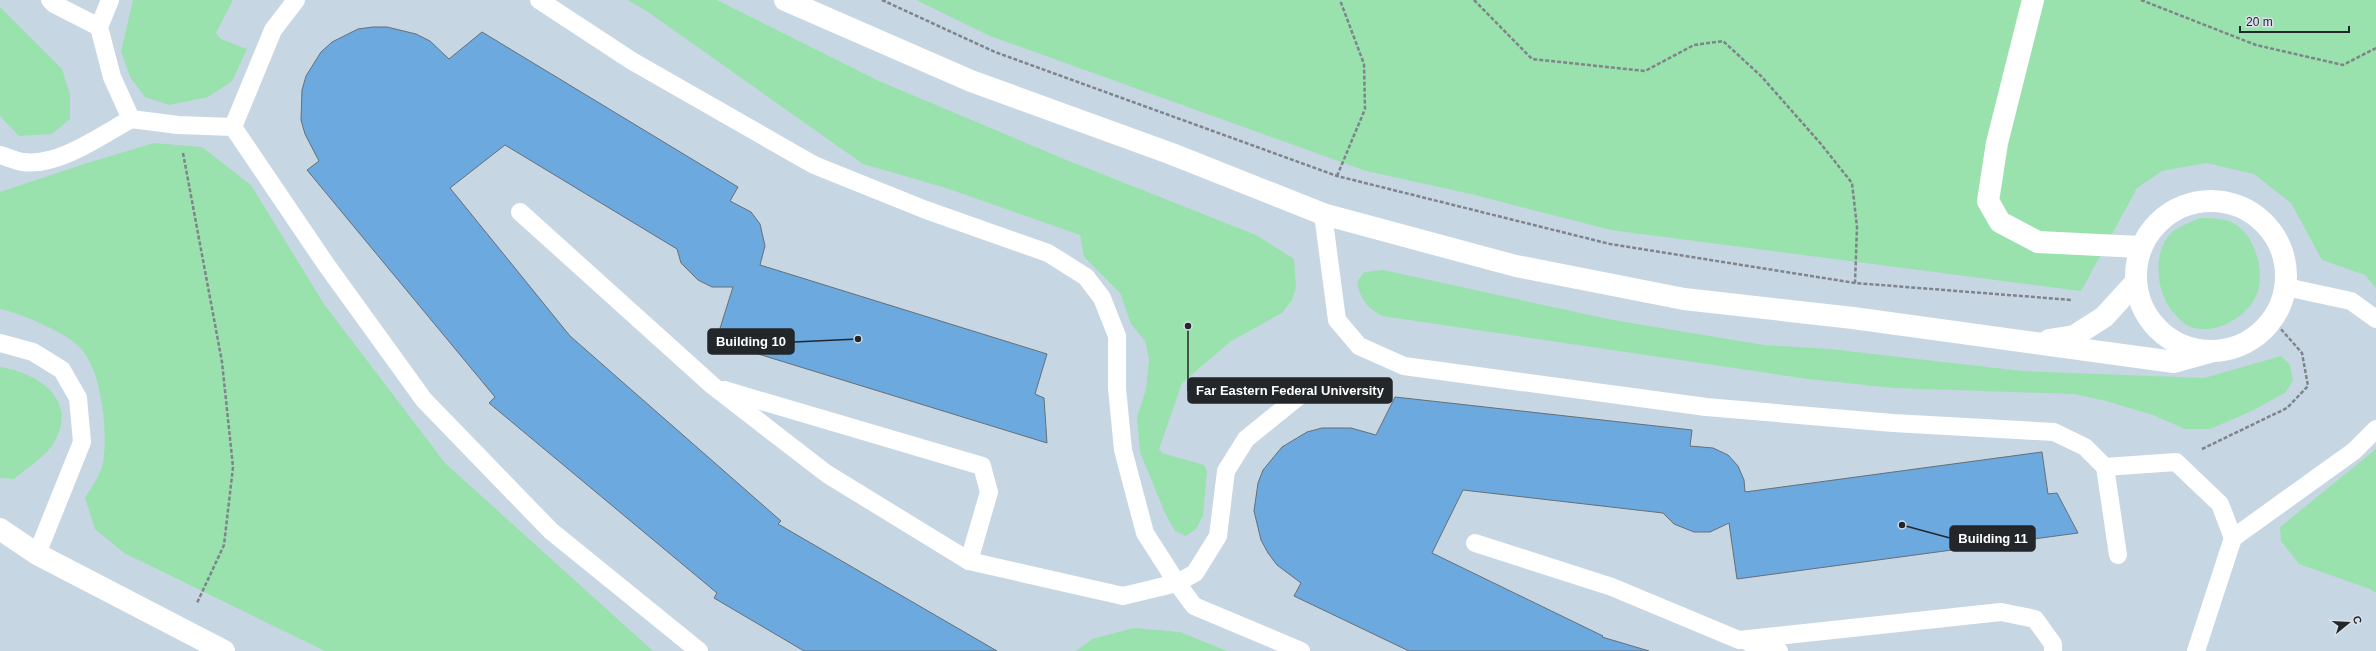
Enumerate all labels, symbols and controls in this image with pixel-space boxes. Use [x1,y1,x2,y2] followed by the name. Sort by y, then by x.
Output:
[2240,8,2349,34] scale bar
[2246,15,2273,29] text: 20 m
[708,329,794,354] callout: Building 10
[716,334,786,349] text: Building 10
[1188,378,1392,403] callout: Far Eastern Federal University
[1196,383,1385,398] text: Far Eastern Federal University
[1950,526,2035,551] callout: Building 11
[1958,531,2028,546] text: Building 11
[2328,603,2368,643] north arrow
[2351,614,2364,626] text: С

